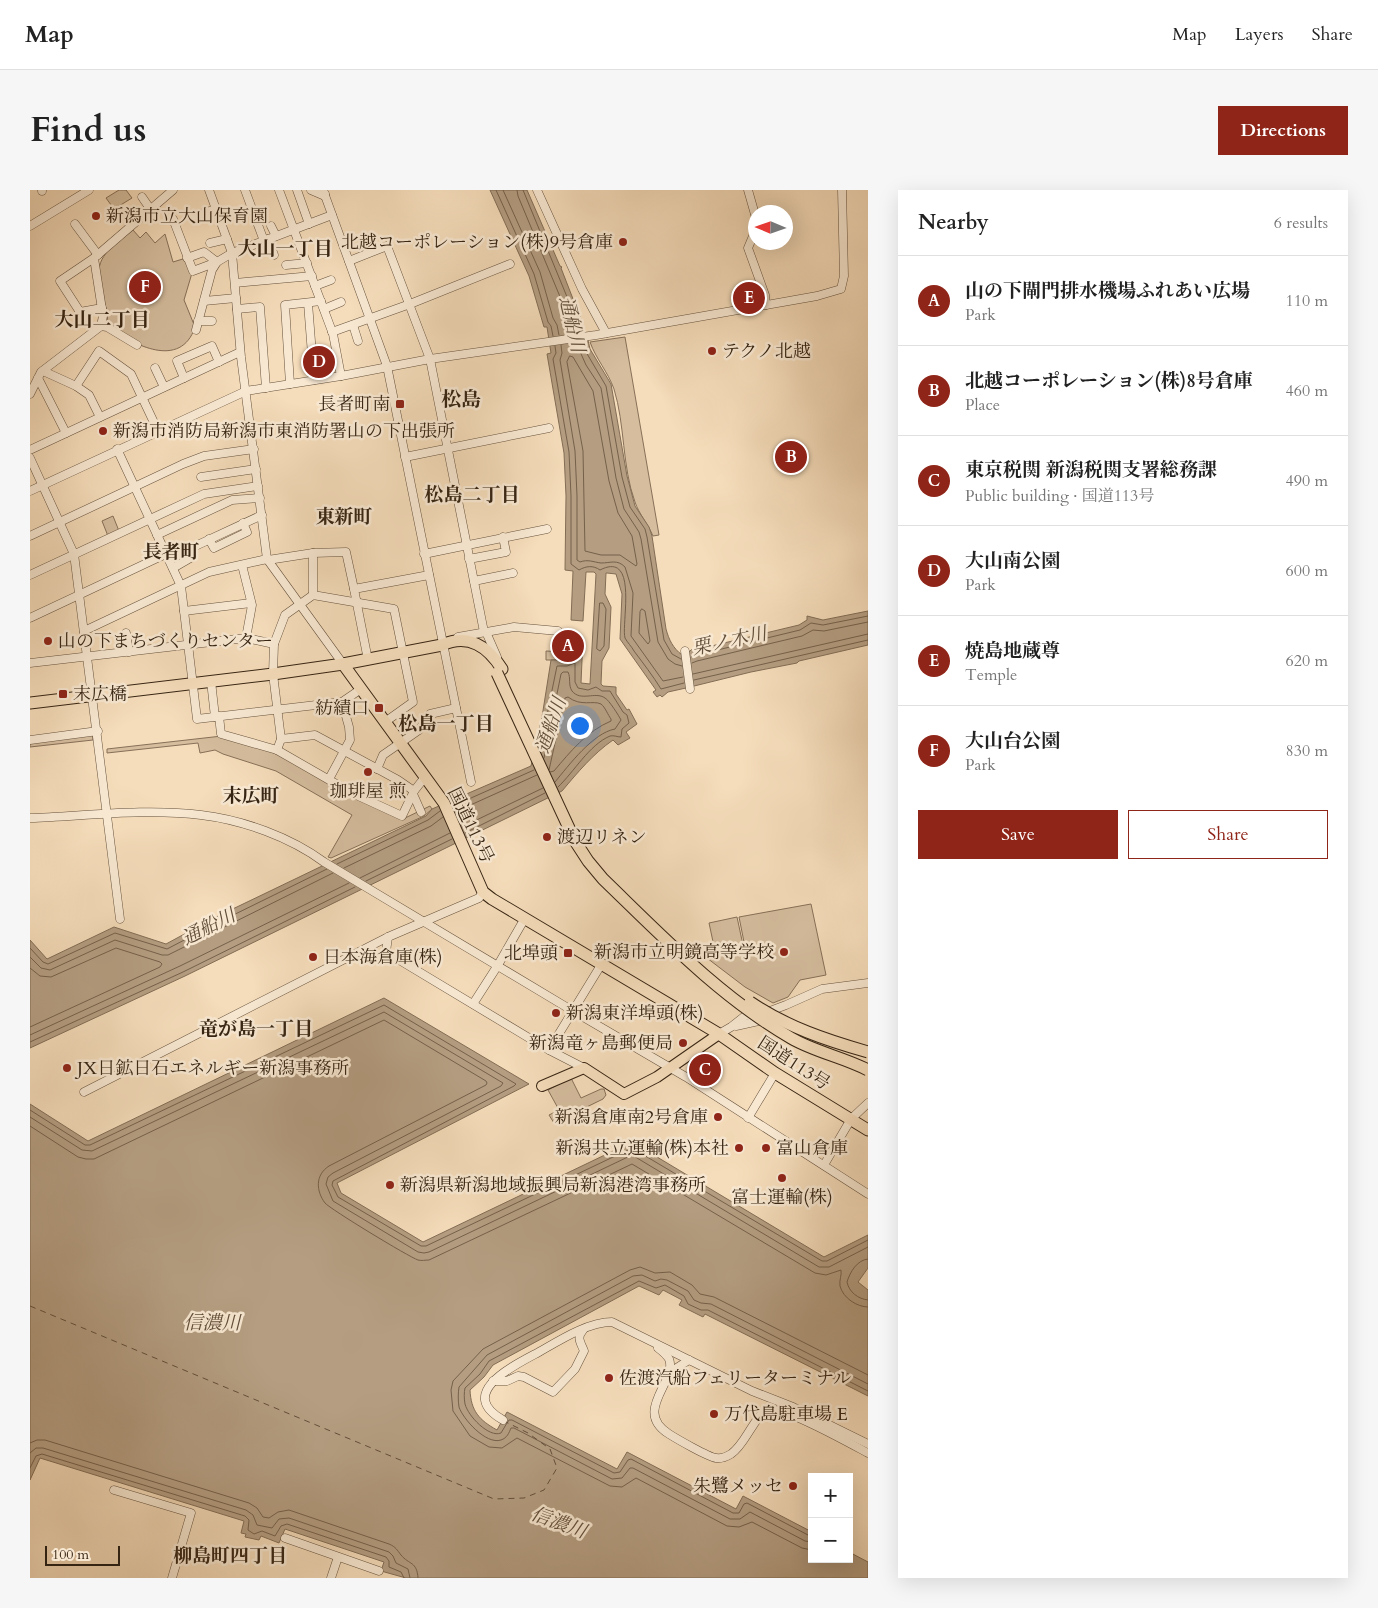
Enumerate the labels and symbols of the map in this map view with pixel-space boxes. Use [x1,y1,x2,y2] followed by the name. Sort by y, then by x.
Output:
[106,204,268,229] place label: 新潟市立大山保育園
[748,205,793,250] north arrow
[90,210,102,222] marker: 新潟市立大山保育園
[341,230,613,255] place label: 北越コーポレーション(株)9号倉庫
[237,236,333,262] district label: 大山一丁目
[617,236,629,248] marker: 北越コーポレーション(株)9号倉庫
[129,268,161,306] pin: F
[733,279,765,317] pin: E
[553,294,592,357] water label: 通船川
[54,307,150,333] district label: 大山二丁目
[722,339,811,364] place label: テクノ北越
[303,343,335,381] pin: D
[706,345,718,357] marker: テクノ北越
[441,386,481,413] district label: 松島
[318,392,390,417] place label: 長者町南
[394,398,406,410] marker: 長者町南
[113,419,455,444] place label: 新潟市消防局新潟市東消防署山の下出張所
[97,425,109,437] marker: 新潟市消防局新潟市東消防署山の下出張所
[775,438,807,476] pin: B
[424,482,520,508] district label: 松島二丁目
[315,504,373,530] district label: 東新町
[142,539,200,565] district label: 長者町
[689,620,771,662] water label: 栗ノ木川
[552,627,584,665] pin: A
[58,629,273,654] place label: 山の下まちづくりセンター
[42,635,54,647] marker: 山の下まちづくりセンター
[73,682,127,707] place label: 末広橋
[57,688,69,700] marker: 末広橋
[529,692,573,757] water label: 通船川
[315,696,369,721] place label: 紡績口
[373,702,385,714] marker: 紡績口
[398,711,494,737] district label: 松島一丁目
[567,713,593,739] your location
[362,766,374,778] marker: 珈琲屋 煎
[330,779,406,804] place label: 珈琲屋 煎
[222,783,280,809] district label: 末広町
[441,783,500,867] street label: 国道113号
[557,825,647,850] place label: 渡辺リネン
[541,831,553,843] marker: 渡辺リネン
[177,901,242,951] water label: 通船川
[594,940,774,965] place label: 新潟市立明鏡高等学校
[504,941,558,966] place label: 北埠頭
[323,945,442,970] place label: 日本海倉庫(株)
[778,946,790,958] marker: 新潟市立明鏡高等学校
[562,947,574,959] marker: 北埠頭
[307,951,319,963] marker: 日本海倉庫(株)
[566,1001,703,1026] place label: 新潟東洋埠頭(株)
[550,1007,562,1019] marker: 新潟東洋埠頭(株)
[199,1016,313,1042] district label: 竜が島一丁目
[529,1031,673,1056] place label: 新潟竜ヶ島郵便局
[753,1031,835,1096] street label: 国道113号
[677,1037,689,1049] marker: 新潟竜ヶ島郵便局
[689,1051,721,1089] pin: C
[74,1056,349,1081] place label: JX日鉱日石エネルギー新潟事務所
[61,1062,73,1074] marker: JX日鉱日石エネルギー新潟事務所
[555,1105,708,1130] place label: 新潟倉庫南2号倉庫
[712,1111,724,1123] marker: 新潟倉庫南2号倉庫
[556,1136,729,1161] place label: 新潟共立運輸(株)本社
[776,1136,848,1161] place label: 富山倉庫
[733,1142,745,1154] marker: 新潟共立運輸(株)本社
[760,1142,772,1154] marker: 富山倉庫
[776,1172,788,1184] marker: 富士運輸(株)
[400,1173,706,1198] place label: 新潟県新潟地域振興局新潟港湾事務所
[384,1179,396,1191] marker: 新潟県新潟地域振興局新潟港湾事務所
[731,1185,833,1210] place label: 富士運輸(株)
[183,1310,242,1336] water label: 信濃川
[619,1366,851,1391] place label: 佐渡汽船フェリーターミナル
[603,1372,615,1384] marker: 佐渡汽船フェリーターミナル
[724,1402,848,1427] place label: 万代島駐車場 E
[708,1408,720,1420] marker: 万代島駐車場 E
[693,1474,783,1499] place label: 朱鷺メッセ
[787,1480,799,1492] marker: 朱鷺メッセ
[527,1501,592,1546] water label: 信濃川
[45,1543,120,1566] scale bar
[173,1543,287,1569] district label: 柳島町四丁目

